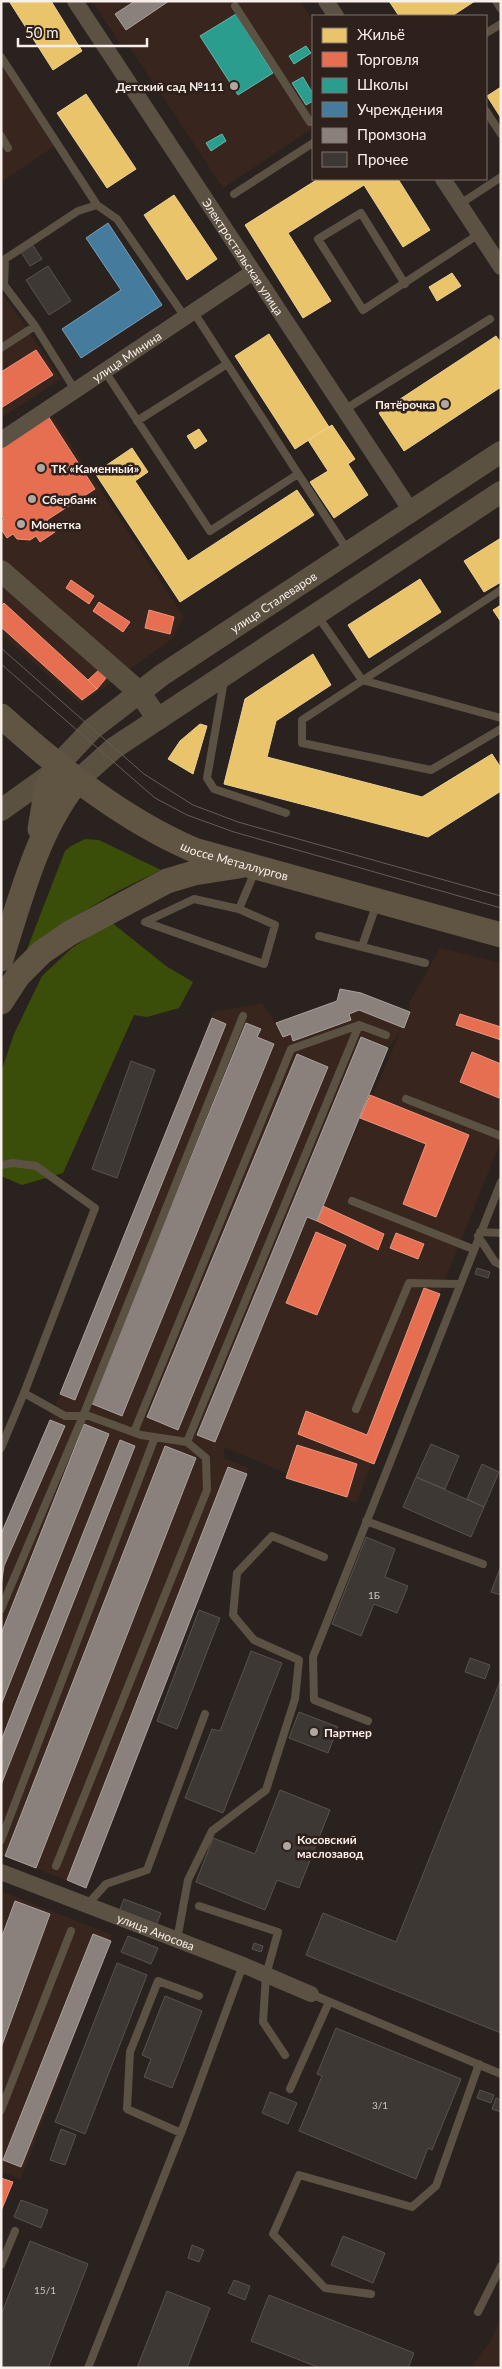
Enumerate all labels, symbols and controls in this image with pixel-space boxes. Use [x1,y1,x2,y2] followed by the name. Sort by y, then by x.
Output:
[18,15,146,47] scale bar
[312,15,487,180] legend
[25,23,59,41] text: 50 m
[357,25,405,43] text: Жильё
[357,50,419,68] text: Торговля
[357,75,408,93] text: Школы
[116,79,224,94] place label: Детский сад №111
[228,80,240,92] marker: Детский сад №111
[357,100,443,118] text: Учреждения
[357,125,427,143] text: Промзона
[357,150,408,168] text: Прочее
[199,195,287,318] street label: Электростальская улица
[89,328,164,385] street label: улица Минина
[375,397,435,412] place label: Пятёрочка
[439,398,451,410] marker: Пятёрочка
[51,461,139,476] place label: ТК «Каменный»
[35,462,47,474] marker: ТК «Каменный»
[42,492,97,507] place label: Сбербанк
[26,493,38,505] marker: Сбербанк
[31,517,81,532] place label: Монетка
[15,518,27,530] marker: Монетка
[227,568,319,636] street label: улица Сталеваров
[179,838,290,883] street label: шоссе Металлургов
[368,1589,380,1601] house number: 1Б
[324,1725,372,1740] place label: Партнер
[308,1726,320,1738] marker: Партнер
[297,1832,364,1861] place label: Косовский маслозавод
[281,1840,293,1852] marker: Косовский маслозавод
[115,1910,197,1953] street label: улица Аносова
[372,2099,388,2111] house number: 3/1
[34,2284,56,2296] house number: 15/1

